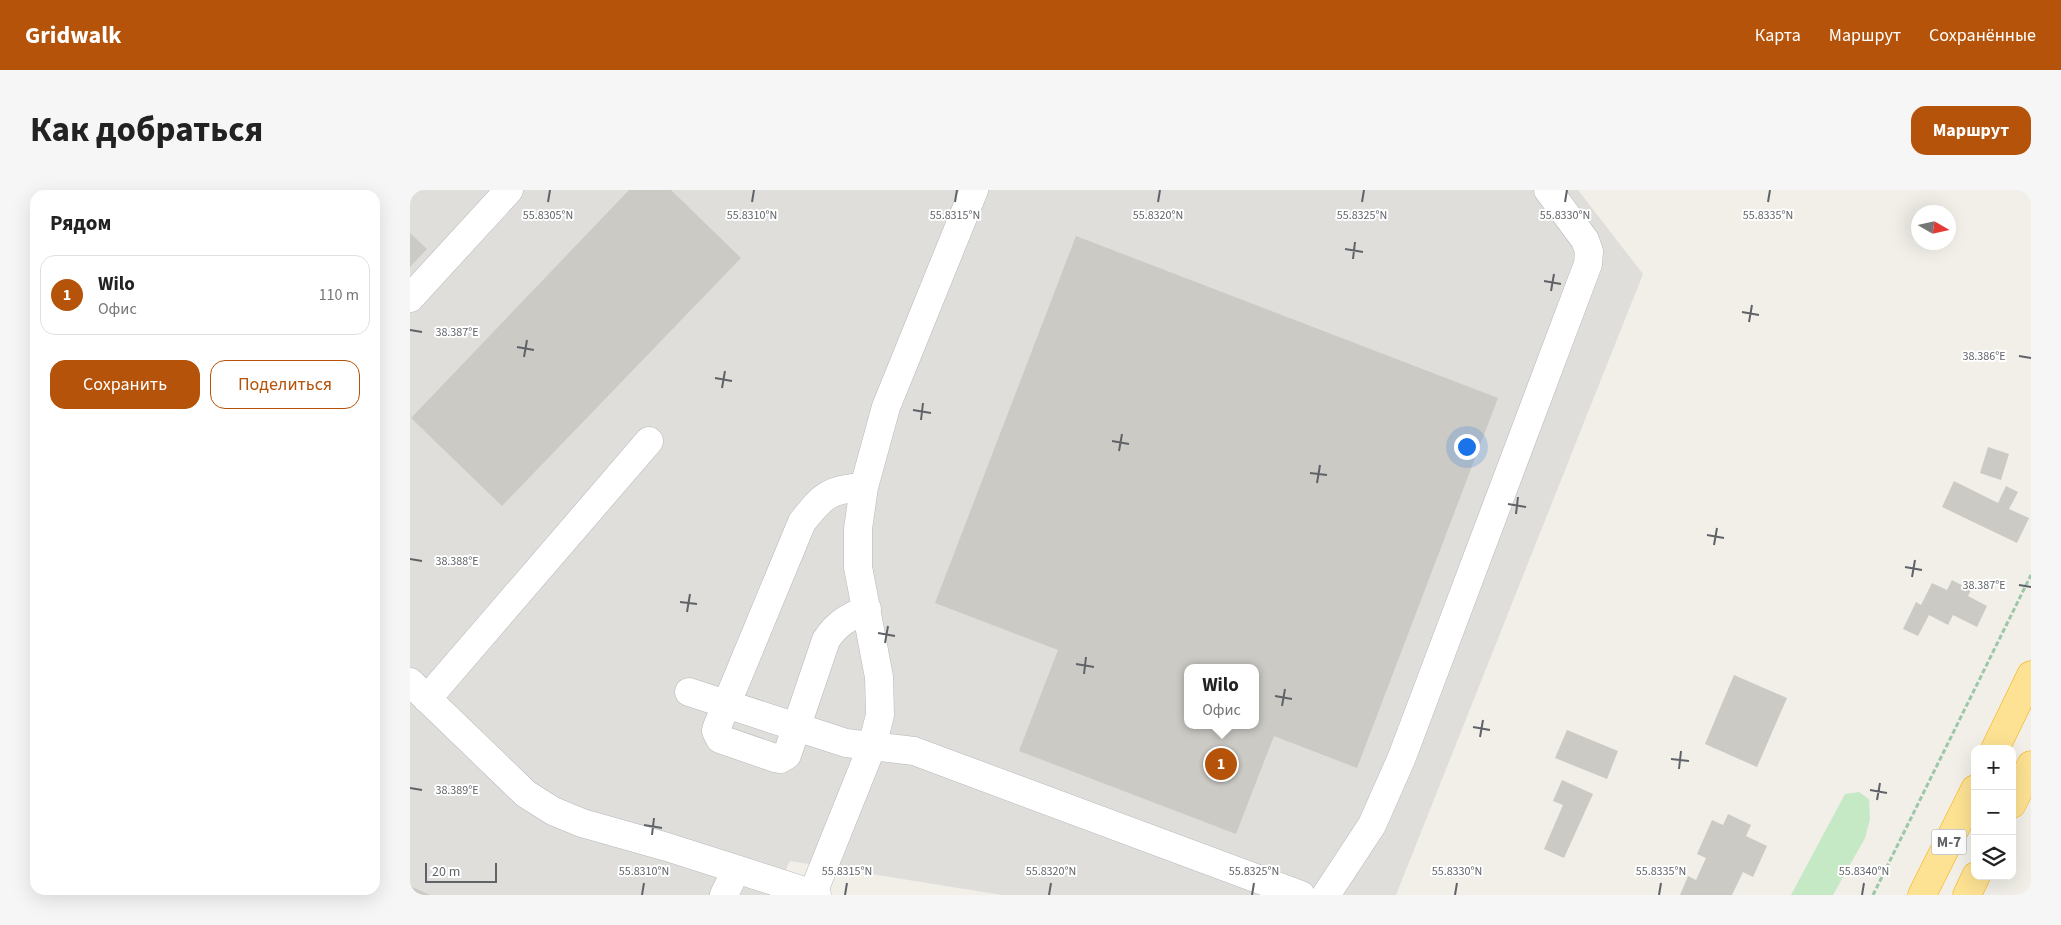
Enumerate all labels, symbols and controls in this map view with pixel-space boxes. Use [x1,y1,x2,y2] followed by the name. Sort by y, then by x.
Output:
[25,18,121,53] text: Gridwalk
[1755,23,1801,48] text: Карта
[1829,23,1901,48] text: Маршрут
[1929,23,2036,48] text: Сохранённые
[30,105,263,155] text: Как добраться
[1911,106,2031,155] button: Маршрут
[1911,205,1956,250] north arrow
[523,207,573,224] text: 55.8305°N
[727,207,777,224] text: 55.8310°N
[930,207,980,224] text: 55.8315°N
[1133,207,1183,224] text: 55.8320°N
[1337,207,1387,224] text: 55.8325°N
[1540,207,1590,224] text: 55.8330°N
[1743,207,1793,224] text: 55.8335°N
[50,208,111,238] text: Рядом
[98,271,135,298] text: Wilo
[63,284,71,306] text: 1
[319,284,359,306] text: 110 m
[98,298,137,320] text: Офис
[435,324,479,341] text: 38.387°E
[1962,348,2006,365] text: 38.386°E
[50,360,200,409] button: Сохранить
[210,360,360,409] button: Поделиться
[1454,434,1480,460] your location
[435,553,479,570] text: 38.388°E
[1962,577,2006,594] text: 38.387°E
[1184,664,1259,729] popup
[1202,672,1239,699] text: Wilo
[1202,699,1241,721] text: Офис
[1205,745,1237,783] pin: 1
[1971,745,2016,880] map controls
[1971,745,2016,790] button: +
[435,782,479,799] text: 38.389°E
[1971,790,2016,835] button: −
[1932,830,1966,854] road number: М-7
[1971,835,2016,880] button: layers
[425,860,498,883] scale bar
[432,862,460,882] text: 20 m
[619,863,669,880] text: 55.8310°N
[822,863,872,880] text: 55.8315°N
[1026,863,1076,880] text: 55.8320°N
[1229,863,1279,880] text: 55.8325°N
[1432,863,1482,880] text: 55.8330°N
[1636,863,1686,880] text: 55.8335°N
[1839,863,1889,880] text: 55.8340°N

